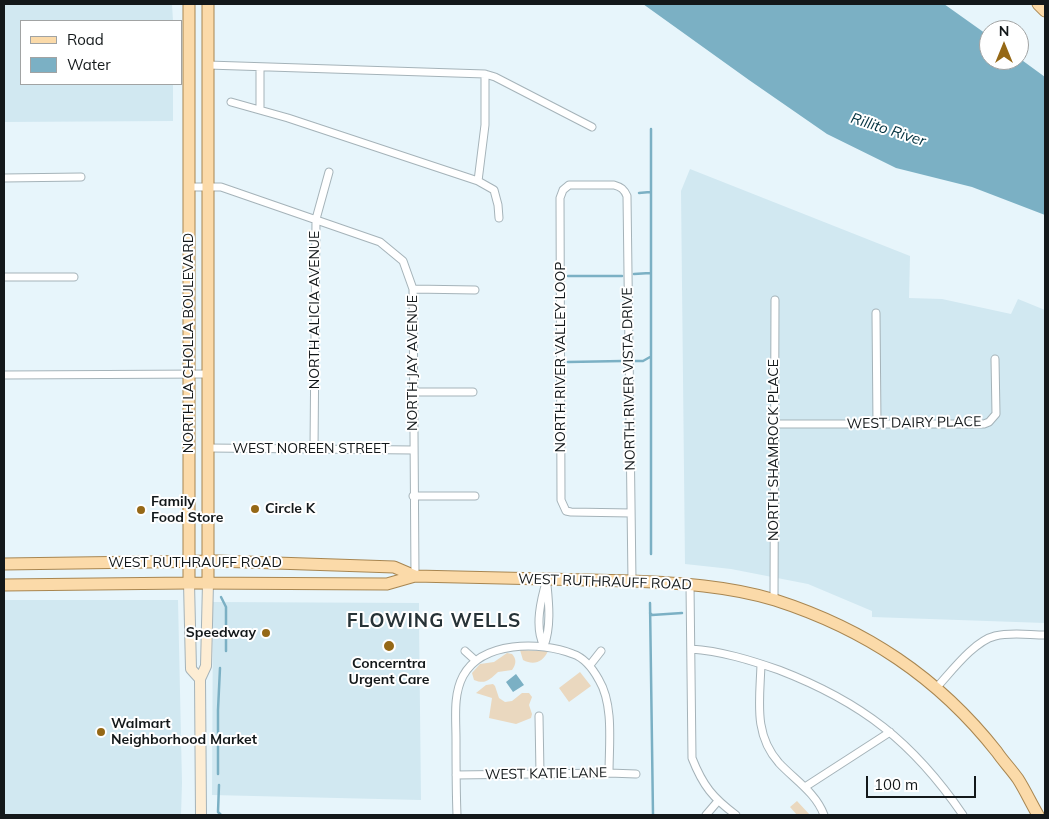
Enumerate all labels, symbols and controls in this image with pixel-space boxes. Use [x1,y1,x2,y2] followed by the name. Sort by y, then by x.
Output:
[20,20,182,85] legend
[979,20,1029,70] north arrow
[999,22,1009,40] text: N
[67,30,104,49] text: Road
[67,55,111,74] text: Water
[848,109,928,151] water label: Rillito River
[307,231,323,389] street label: NORTH ALICIA AVENUE
[181,233,197,453] street label: NORTH LA CHOLLA BOULEVARD
[553,262,569,452] street label: NORTH RIVER VALLEY LOOP
[619,287,639,471] street label: NORTH RIVER VISTA DRIVE
[405,295,421,431] street label: NORTH JAY AVENUE
[766,359,782,541] street label: NORTH SHAMROCK PLACE
[847,413,981,433] street label: WEST DAIRY PLACE
[232,441,390,457] street label: WEST NOREEN STREET
[151,494,223,526] place label: Family Food Store
[265,501,315,517] place label: Circle K
[249,503,261,515] marker: Circle K
[135,504,147,516] marker: Family Food Store
[108,555,282,571] street label: WEST RUTHRAUFF ROAD
[518,571,692,593] street label: WEST RUTHRAUFF ROAD
[345,610,523,632] district label: FLOWING WELLS
[186,625,256,641] place label: Speedway
[260,627,272,639] marker: Speedway
[382,639,396,653] marker: Concerntra Urgent Care
[349,656,429,689] place label: Concerntra Urgent Care
[111,716,257,749] place label: Walmart Neighborhood Market
[95,726,107,738] marker: Walmart Neighborhood Market
[485,765,607,783] street label: WEST KATIE LANE
[869,766,979,798] scale bar
[874,775,918,794] text: 100 m

